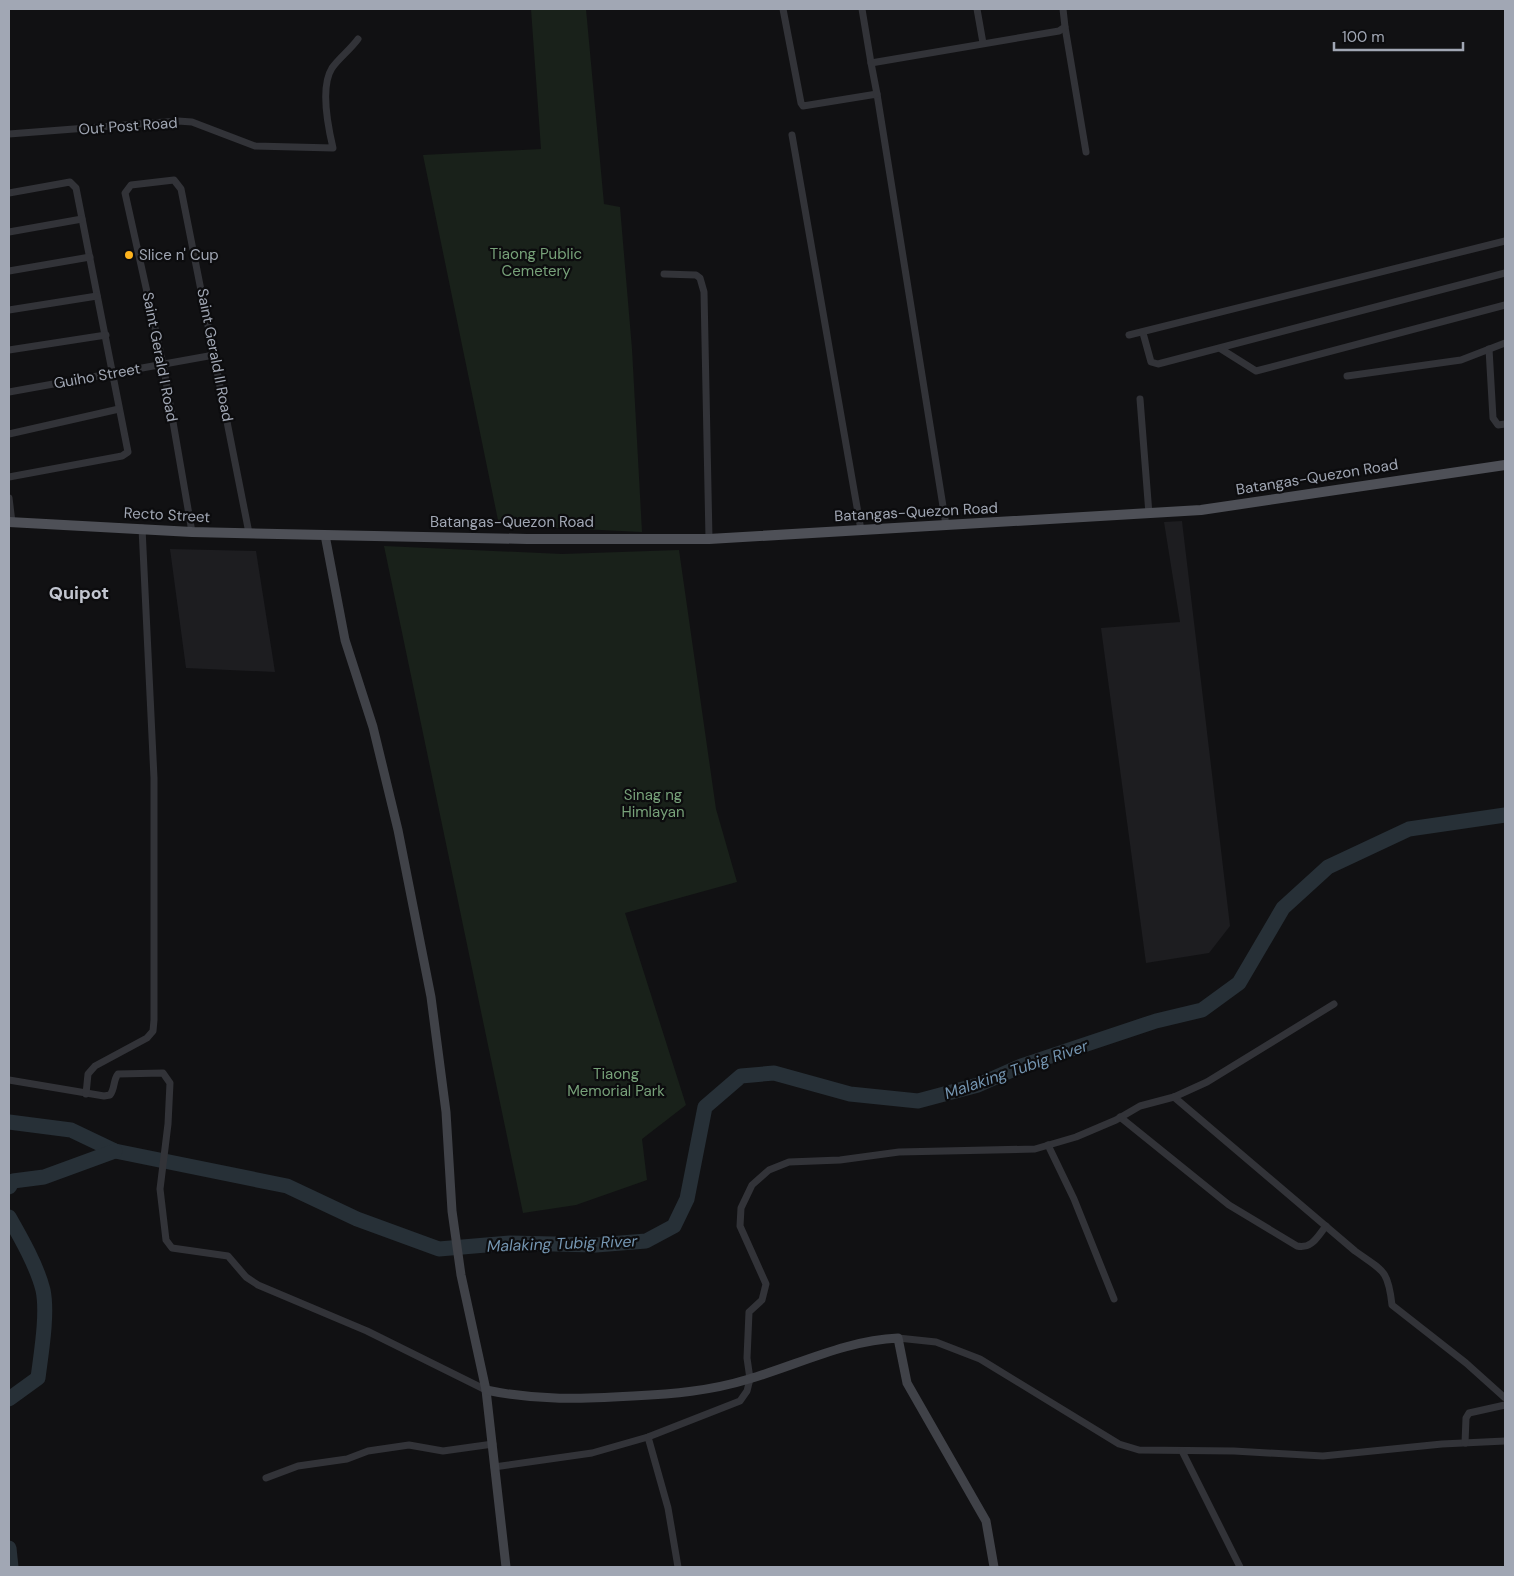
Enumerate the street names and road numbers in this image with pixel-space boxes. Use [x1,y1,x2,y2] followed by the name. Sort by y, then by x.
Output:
[78,113,178,139] street label: Out Post Road
[192,287,238,423] street label: Saint Gerald II Road
[138,290,182,424] street label: Saint Gerald I Road
[52,359,142,393] street label: Guiho Street
[1235,454,1399,500] street label: Batangas-Quezon Road
[834,498,998,526] street label: Batangas-Quezon Road
[123,503,211,527] street label: Recto Street
[430,512,594,532] street label: Batangas-Quezon Road

